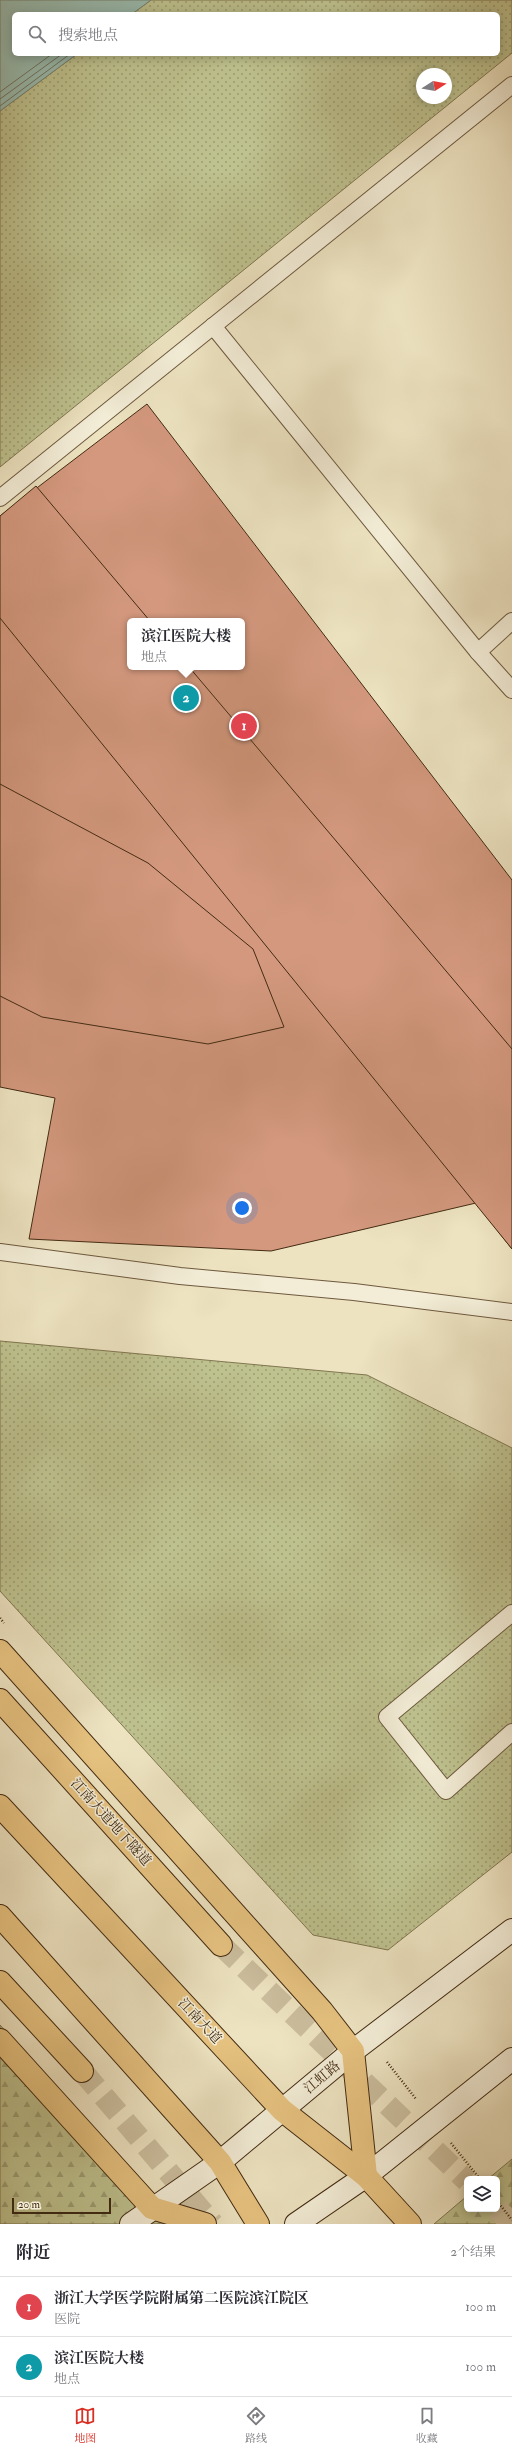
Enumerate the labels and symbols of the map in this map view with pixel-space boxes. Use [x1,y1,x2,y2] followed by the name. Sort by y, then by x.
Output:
[416,68,452,104] north arrow
[173,683,199,713] pin: 2
[231,711,257,741] pin: 1
[232,1198,252,1218] your location
[67,1775,155,1869] street label: 江南大道地下隧道
[175,1995,225,2047] street label: 江南大道
[300,2057,344,2097] street label: 江虹路
[12,2196,111,2215] scale bar

